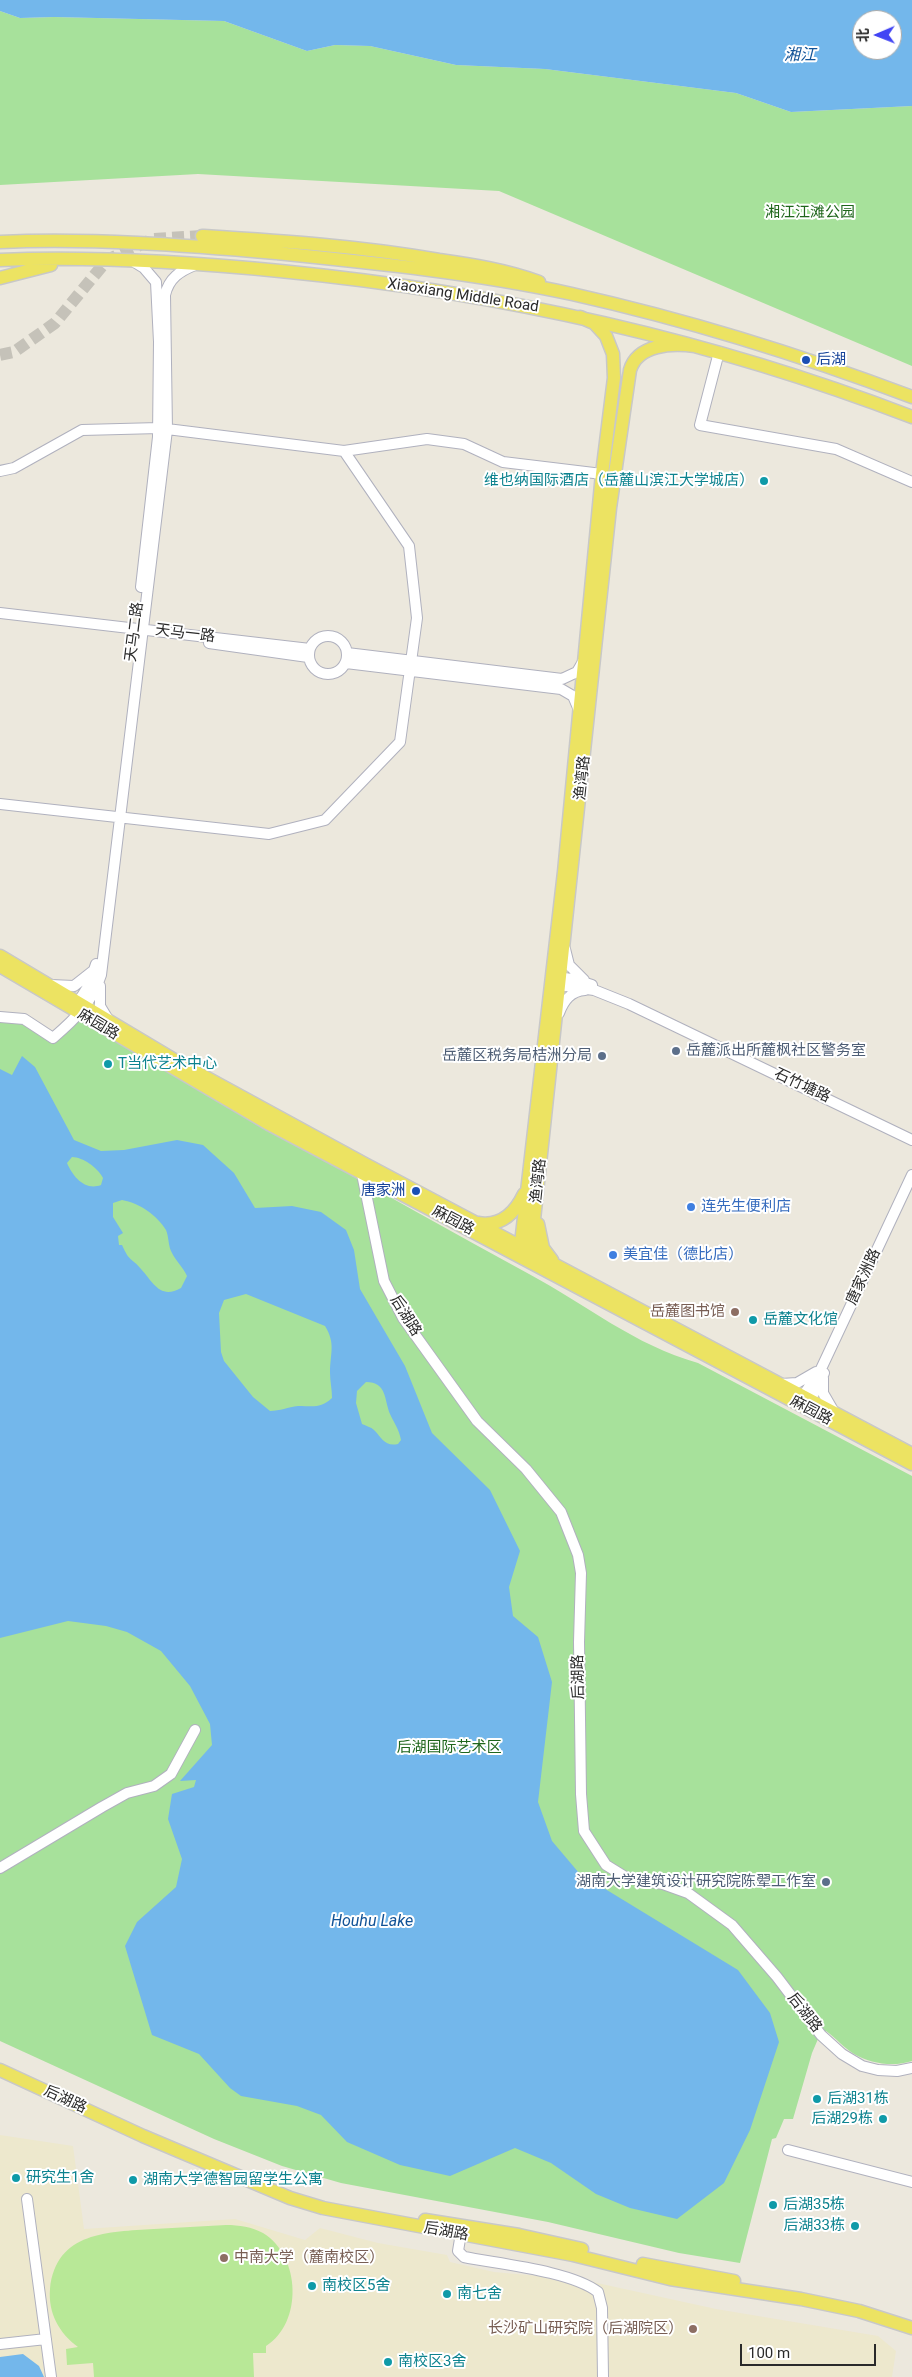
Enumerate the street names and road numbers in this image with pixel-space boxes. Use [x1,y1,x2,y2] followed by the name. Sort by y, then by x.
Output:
[386,275,540,317] street label: Xiaoxiang Middle Road
[122,601,148,663] street label: 天马二路
[154,621,216,647] street label: 天马一路
[572,755,594,801] street label: 渔湾路
[74,1006,122,1044] street label: 麻园路
[771,1065,833,1107] street label: 石竹塘路
[528,1158,550,1204] street label: 渔湾路
[429,1202,477,1240] street label: 麻园路
[843,1246,885,1308] street label: 唐家洲路
[385,1292,425,1340] street label: 后湖路
[787,1392,835,1430] street label: 麻园路
[570,1654,588,1700] street label: 后湖路
[783,1990,825,2036] street label: 后湖路
[41,2082,89,2118] street label: 后湖路
[422,2219,470,2245] street label: 后湖路

